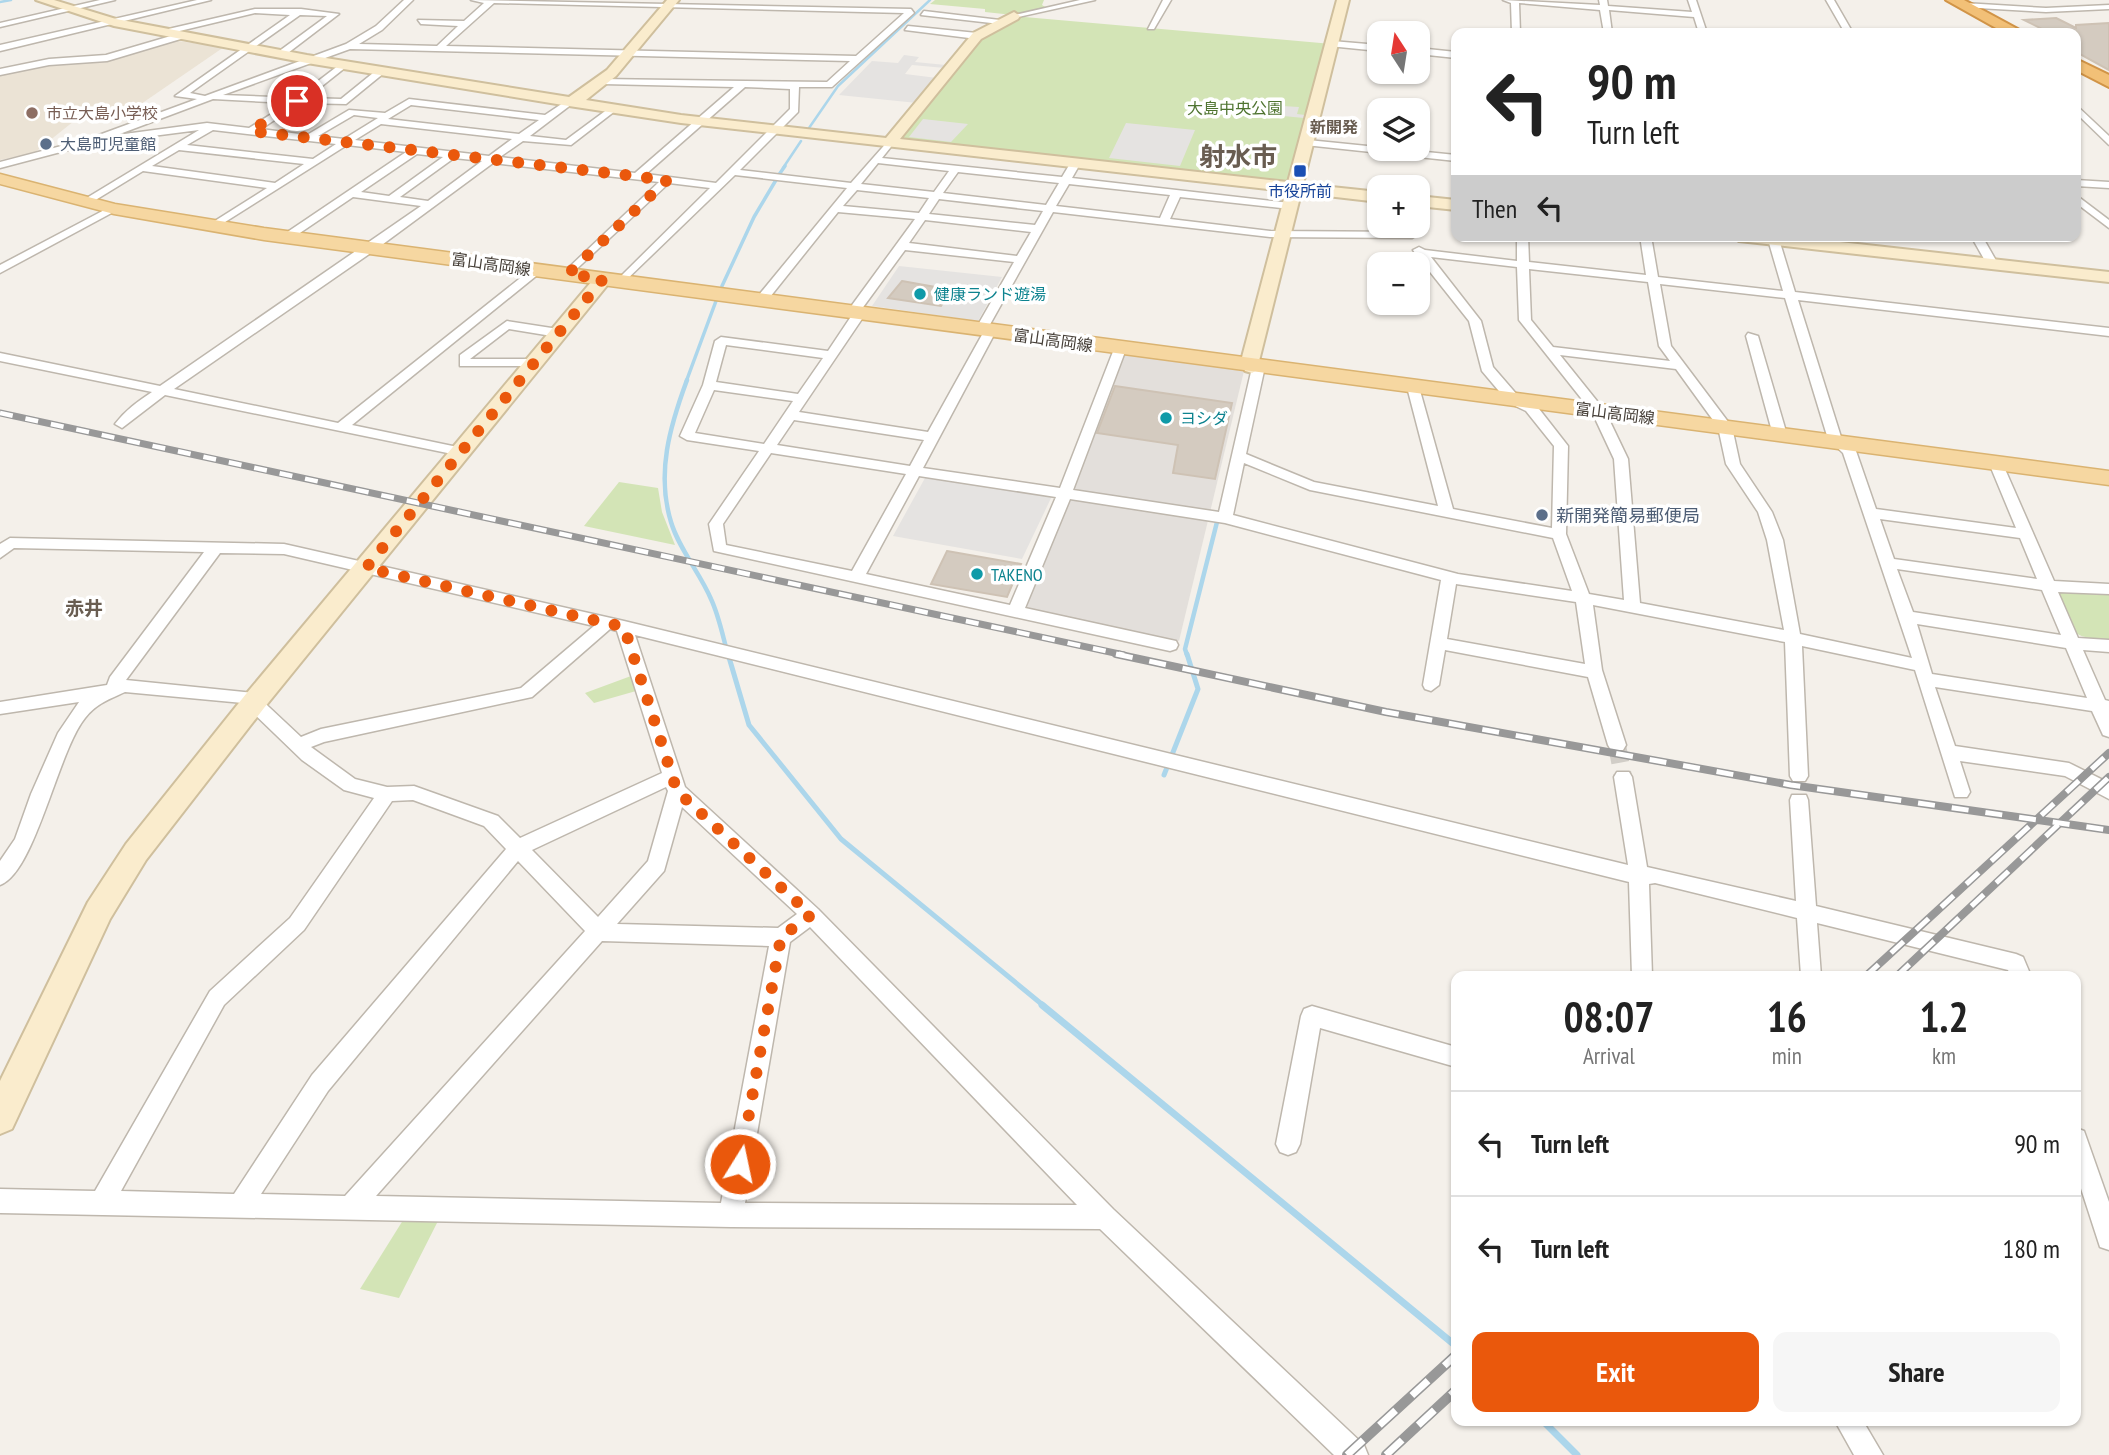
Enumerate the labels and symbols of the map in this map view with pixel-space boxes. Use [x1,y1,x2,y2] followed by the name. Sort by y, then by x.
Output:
[1367,21,1430,84] north arrow
[267,71,327,131] pin
[1187,98,1283,118] park label: 大島中央公園
[46,103,158,123] place label: 市立大島小学校
[24,105,40,121] marker: 市立大島小学校
[1310,117,1358,137] district label: 新開発
[60,134,156,154] place label: 大島町児童館
[38,136,54,152] marker: 大島町児童館
[1199,140,1277,173] district label: 射水市
[1292,163,1308,179] marker: 市役所前
[1268,181,1332,201] place label: 市役所前
[450,249,532,279] street label: 富山高岡線
[934,284,1046,304] place label: 健康ランド遊湯
[912,286,928,302] marker: 健康ランド遊湯
[1012,325,1094,355] street label: 富山高岡線
[1574,398,1656,428] street label: 富山高岡線
[1180,408,1228,428] place label: ヨシダ
[1158,410,1174,426] marker: ヨシダ
[1556,504,1700,527] place label: 新開発簡易郵便局
[1534,507,1550,523] marker: 新開発簡易郵便局
[991,563,1043,586] place label: TAKENO
[969,566,985,582] marker: TAKENO
[65,596,103,620] district label: 赤井
[703,1127,777,1201] position arrow

